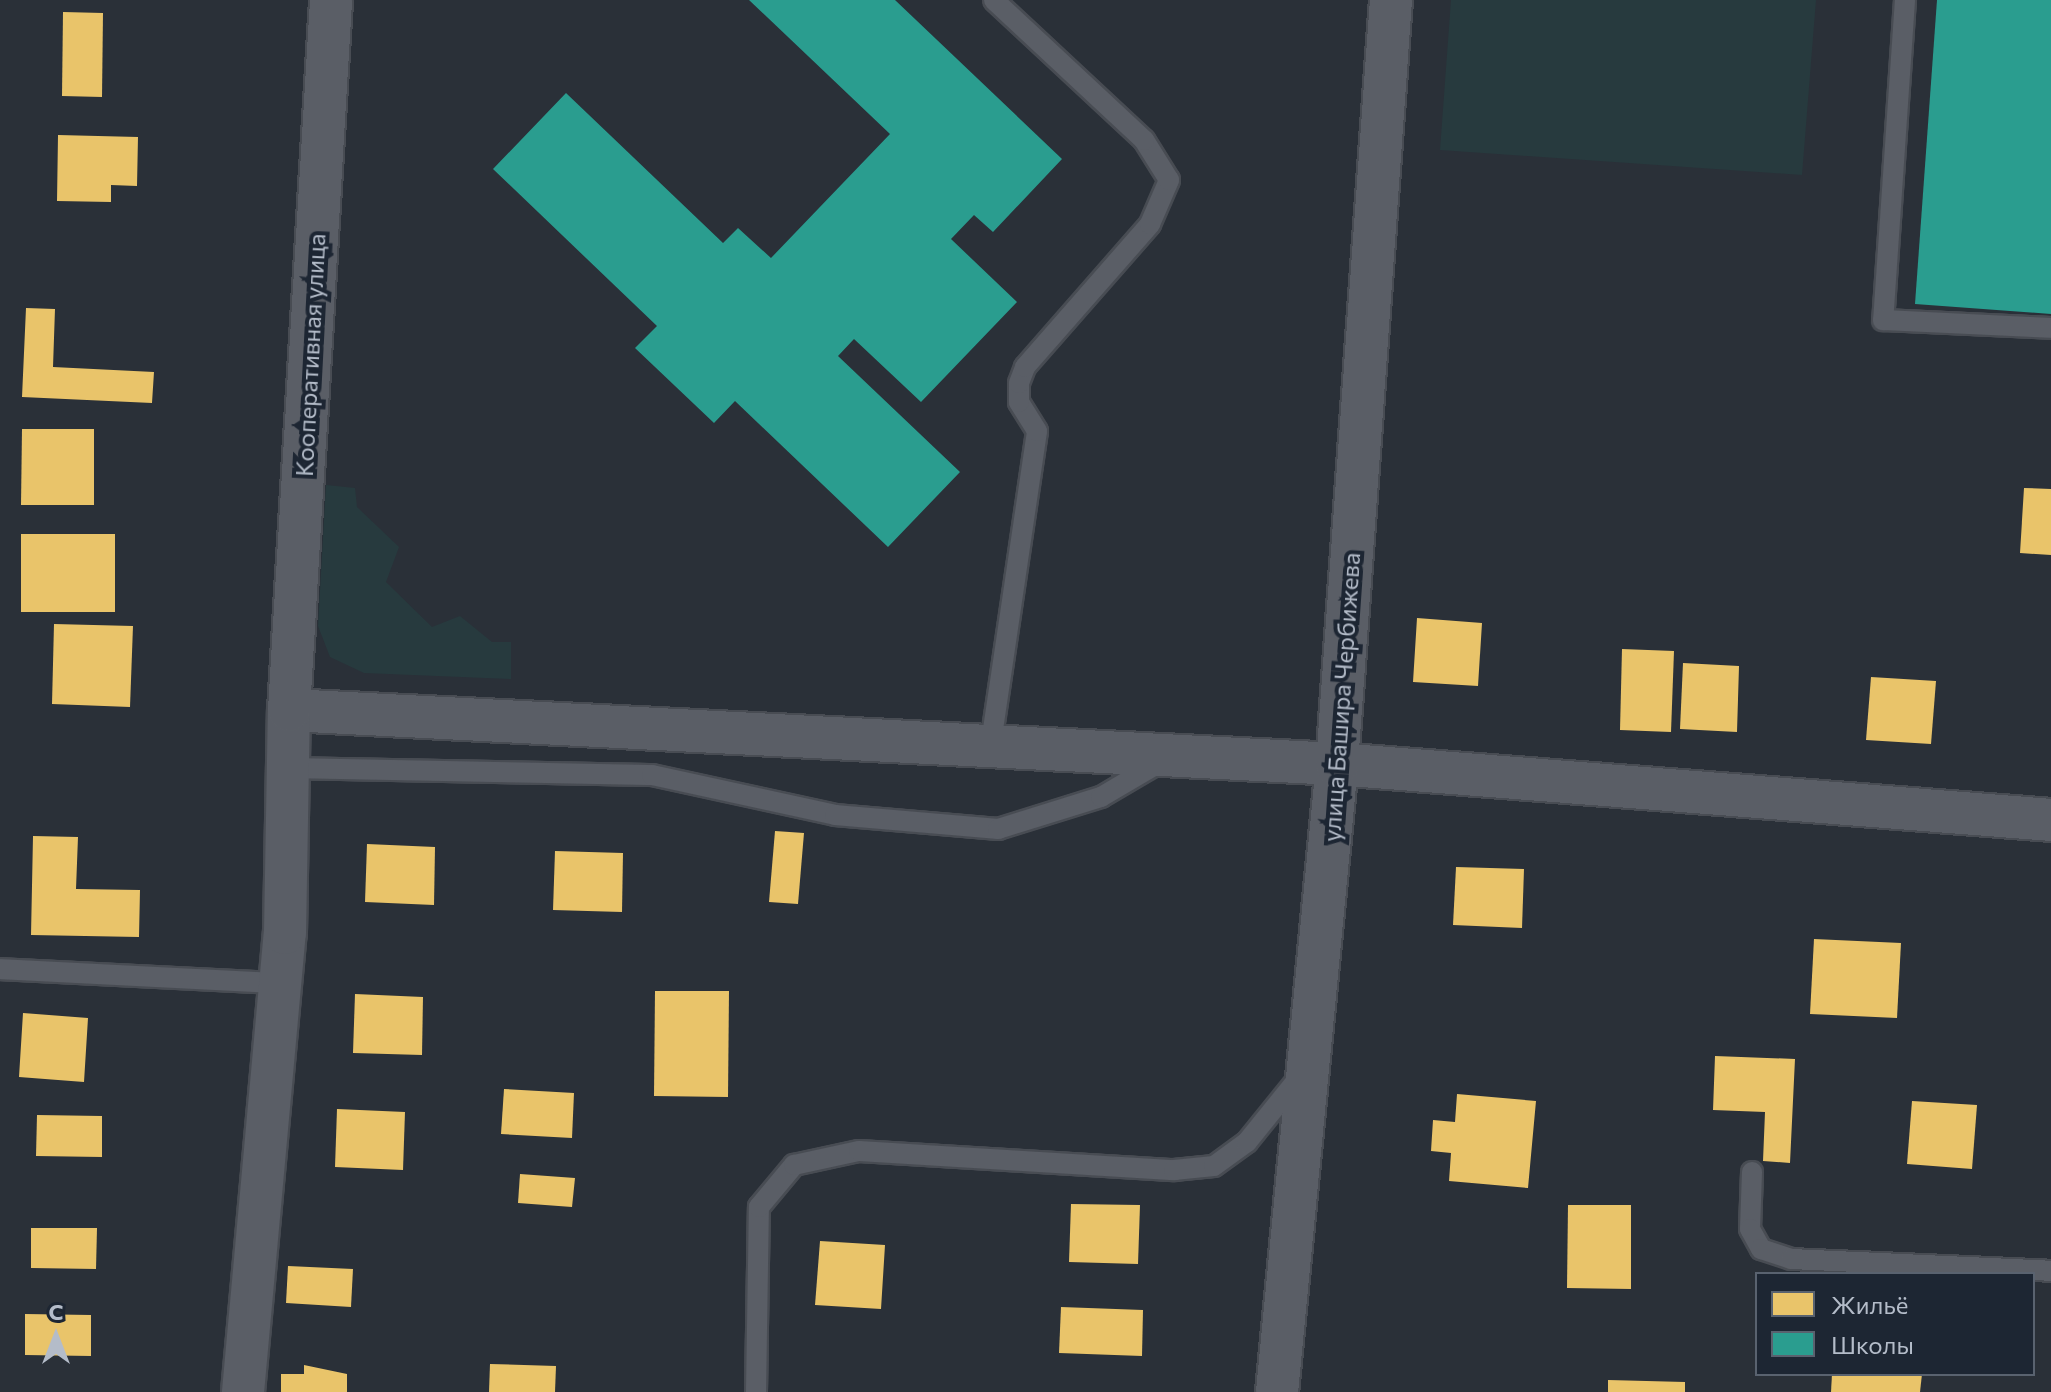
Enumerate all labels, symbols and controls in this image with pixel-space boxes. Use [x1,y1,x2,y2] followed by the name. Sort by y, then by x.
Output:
[289,233,331,477] street label: Кооперативная улица
[1317,551,1365,843] street label: улица Башира Чербижева
[1755,1272,2035,1376] legend
[1831,1290,1908,1319] text: Жильё
[16,1296,96,1376] north arrow
[48,1298,64,1325] text: С
[1831,1330,1914,1359] text: Школы

